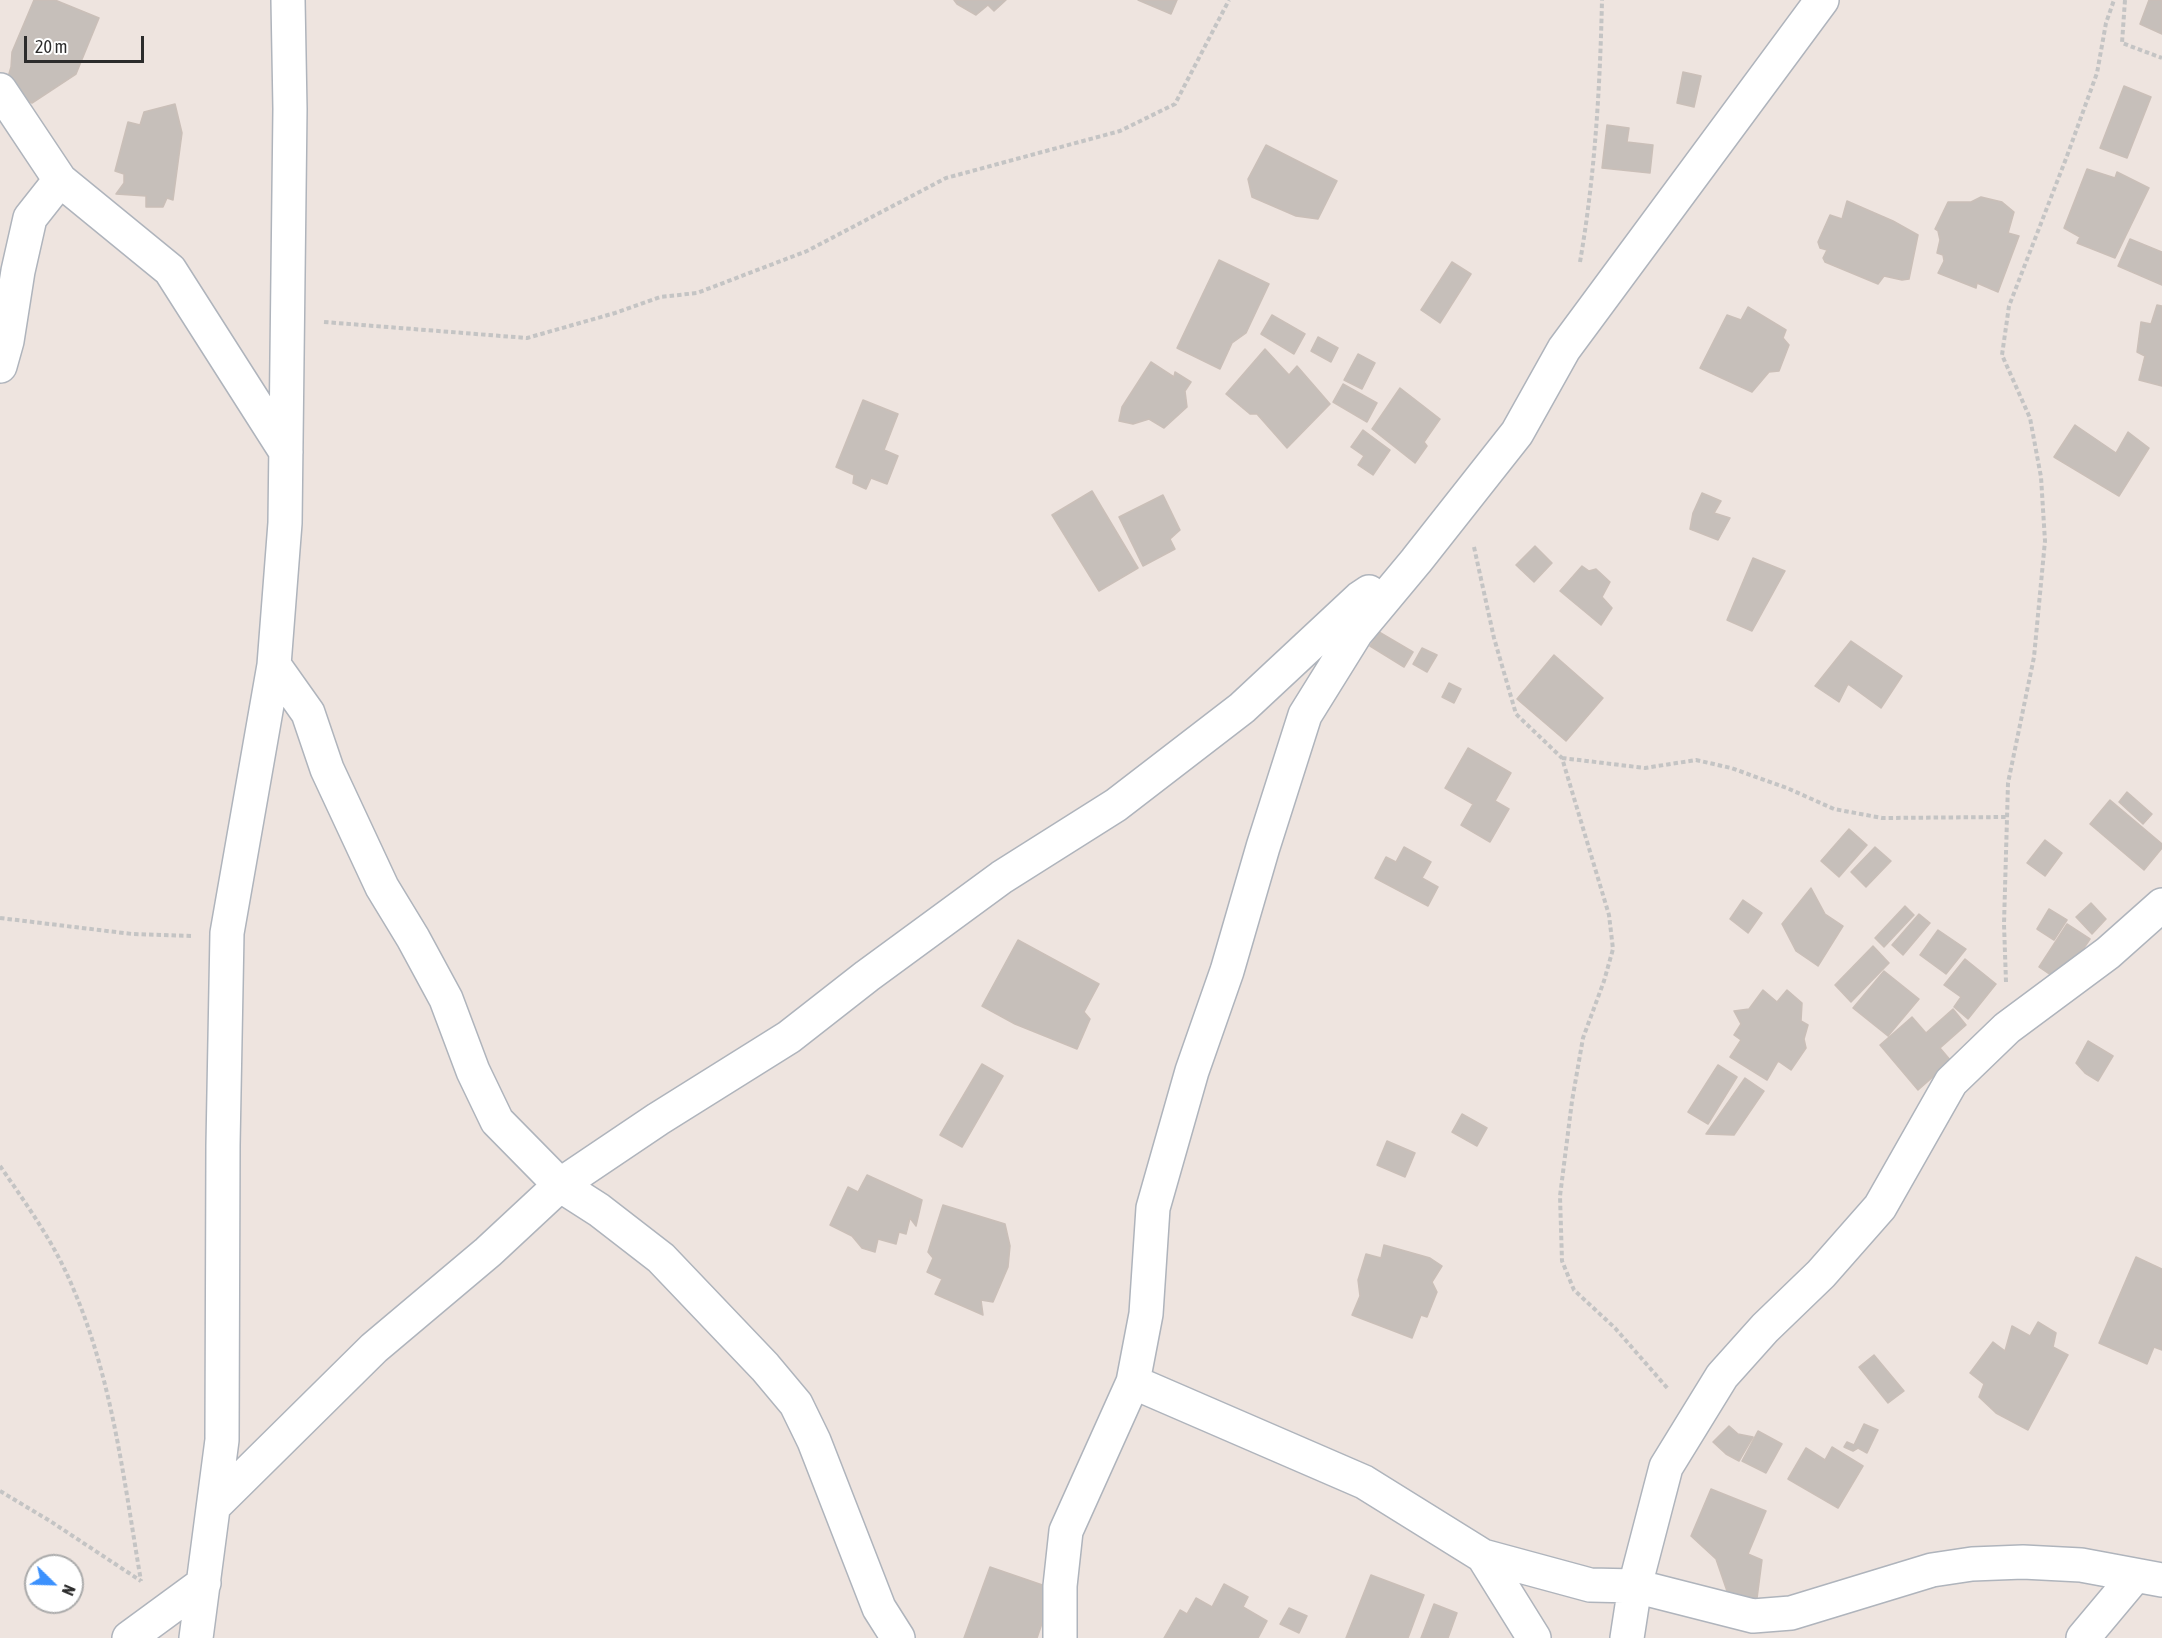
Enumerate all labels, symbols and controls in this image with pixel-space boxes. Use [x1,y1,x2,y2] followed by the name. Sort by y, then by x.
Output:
[27,24,147,62] scale bar
[35,36,67,57] text: 20 m
[24,1554,84,1614] north arrow
[59,1582,79,1598] text: N

